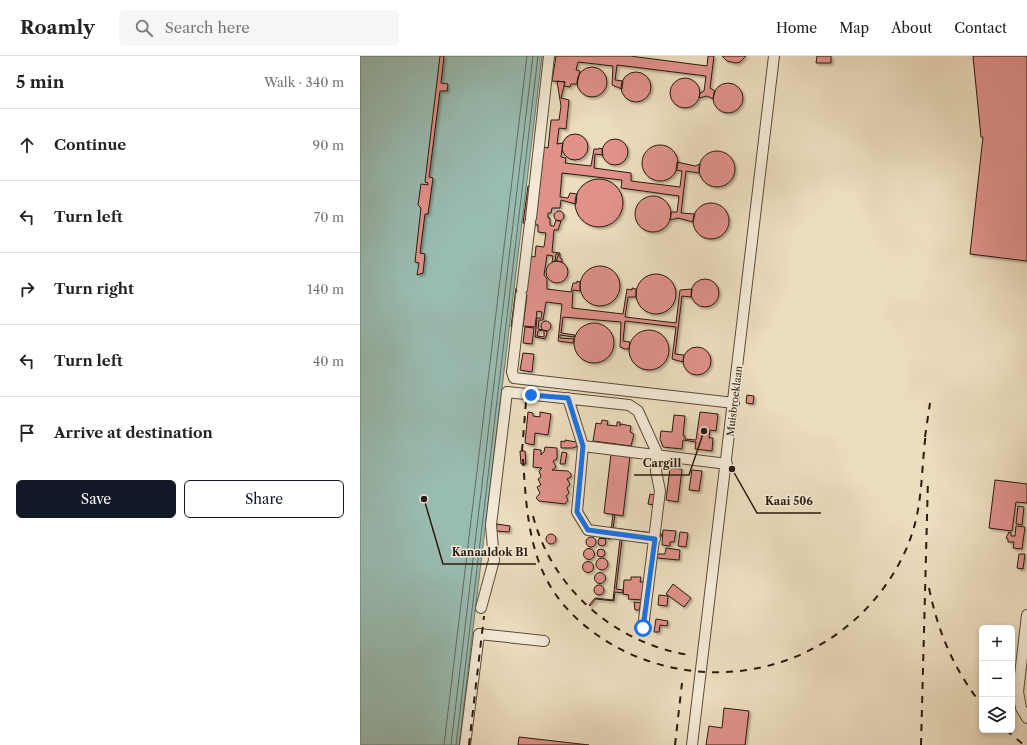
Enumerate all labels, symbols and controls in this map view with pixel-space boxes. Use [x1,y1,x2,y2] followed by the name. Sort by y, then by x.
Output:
[119,10,399,46] search box
[20,16,95,39] text: Roamly
[133,17,155,39] icon: search
[165,18,250,37] text: Search here
[776,19,817,37] text: Home
[839,19,869,37] text: Map
[891,19,932,37] text: About
[954,19,1007,37] text: Contact
[16,72,64,92] text: 5 min
[264,74,344,90] text: Walk · 340 m
[16,134,38,156] icon: ahead
[54,135,126,154] text: Continue
[313,137,344,153] text: 90 m
[16,206,38,228] icon: left
[54,207,123,226] text: Turn left
[314,209,344,225] text: 70 m
[16,278,38,300] icon: right
[54,279,134,298] text: Turn right
[307,281,344,297] text: 140 m
[16,350,38,372] icon: left
[54,351,123,370] text: Turn left
[313,353,344,369] text: 40 m
[724,364,745,437] street label: Muisbroeklaan
[522,386,540,404] route end
[16,422,38,444] icon: arrive
[54,423,213,442] text: Arrive at destination
[634,452,689,475] callout: Cargill
[643,456,681,470] text: Cargill
[16,480,176,518] button: Save
[184,480,344,518] button: Share
[757,490,821,513] callout: Kaai 506
[765,494,813,508] text: Kaai 506
[443,541,536,564] callout: Kanaaldok B1
[452,545,528,559] text: Kanaaldok B1
[634,619,652,637] route start
[979,625,1015,733] map controls
[979,625,1015,661] button: +
[979,661,1015,697] button: −
[979,697,1015,733] button: layers

